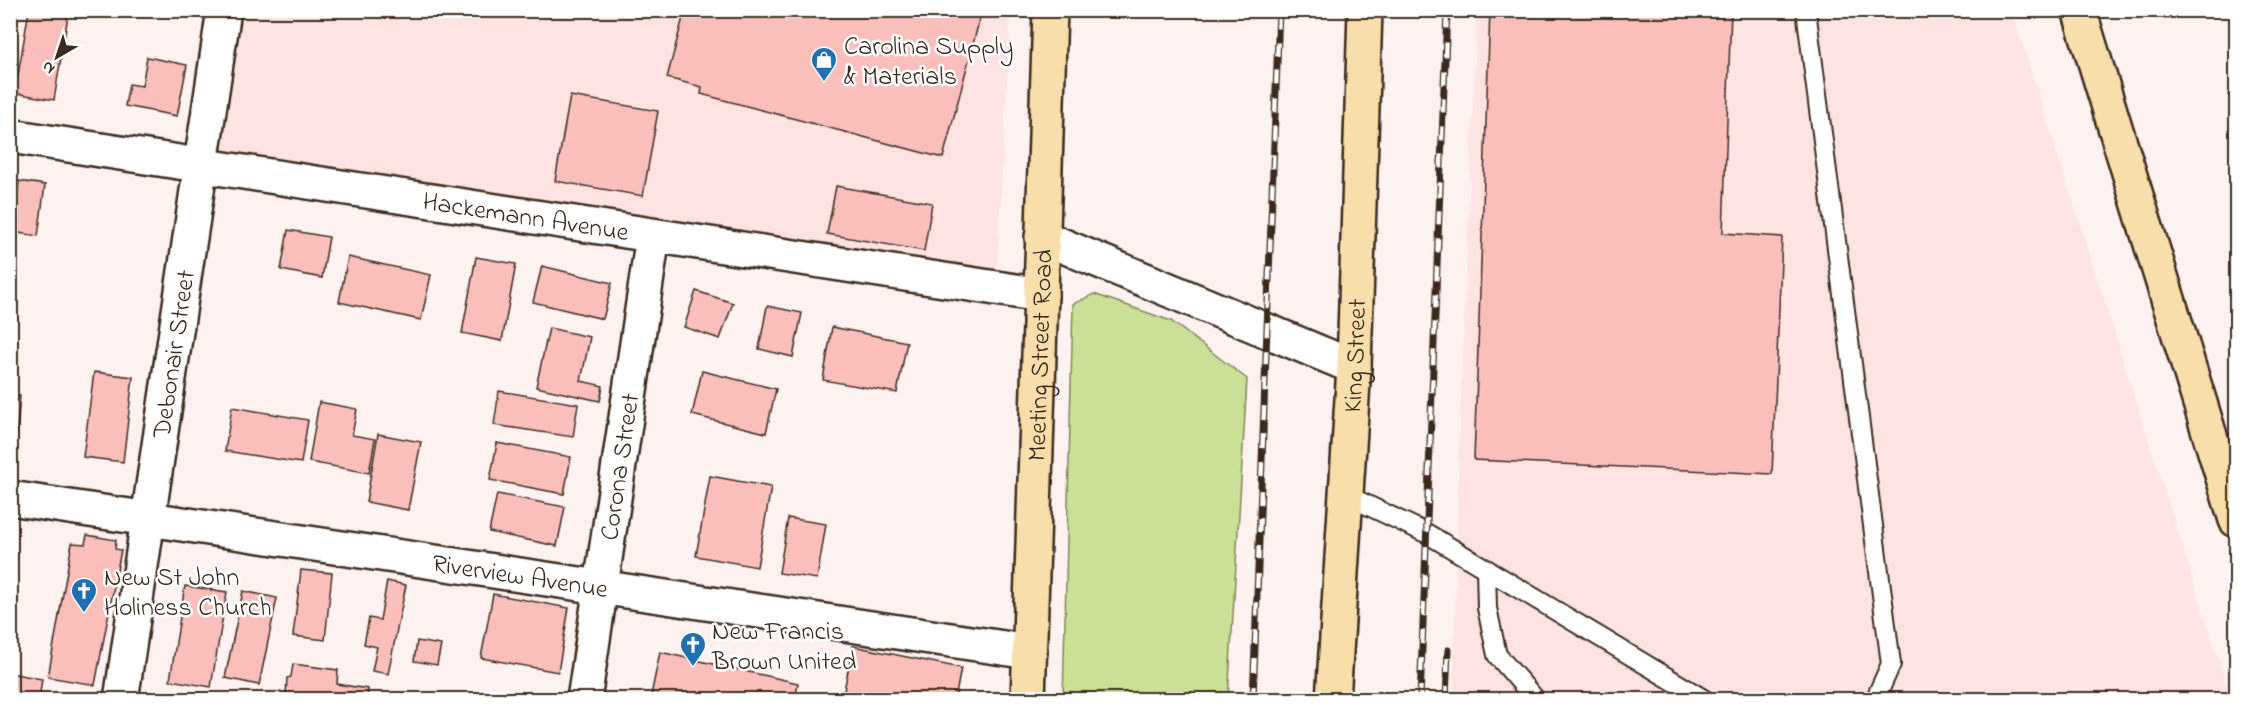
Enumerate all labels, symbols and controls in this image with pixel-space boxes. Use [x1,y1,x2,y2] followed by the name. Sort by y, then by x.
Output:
[27,27,87,87] north arrow
[844,29,1013,97] place label: Carolina Supply & Materials
[809,45,839,83] shop icon: Carolina Supply & Materials
[37,54,61,80] text: N
[420,184,631,253] street label: Hackemann Avenue
[1020,248,1064,462] street label: Meeting Street Road
[144,267,207,442] street label: Debonair Street
[1335,298,1378,414] street label: King Street
[592,391,651,543] street label: Corona Street
[429,546,611,610] street label: Riverview Avenue
[104,560,272,628] place label: New St John Holiness Church
[69,576,99,614] church icon: New St John Holiness Church
[711,614,857,682] place label: New Francis Brown United
[678,630,708,668] church icon: New Francis Brown United

